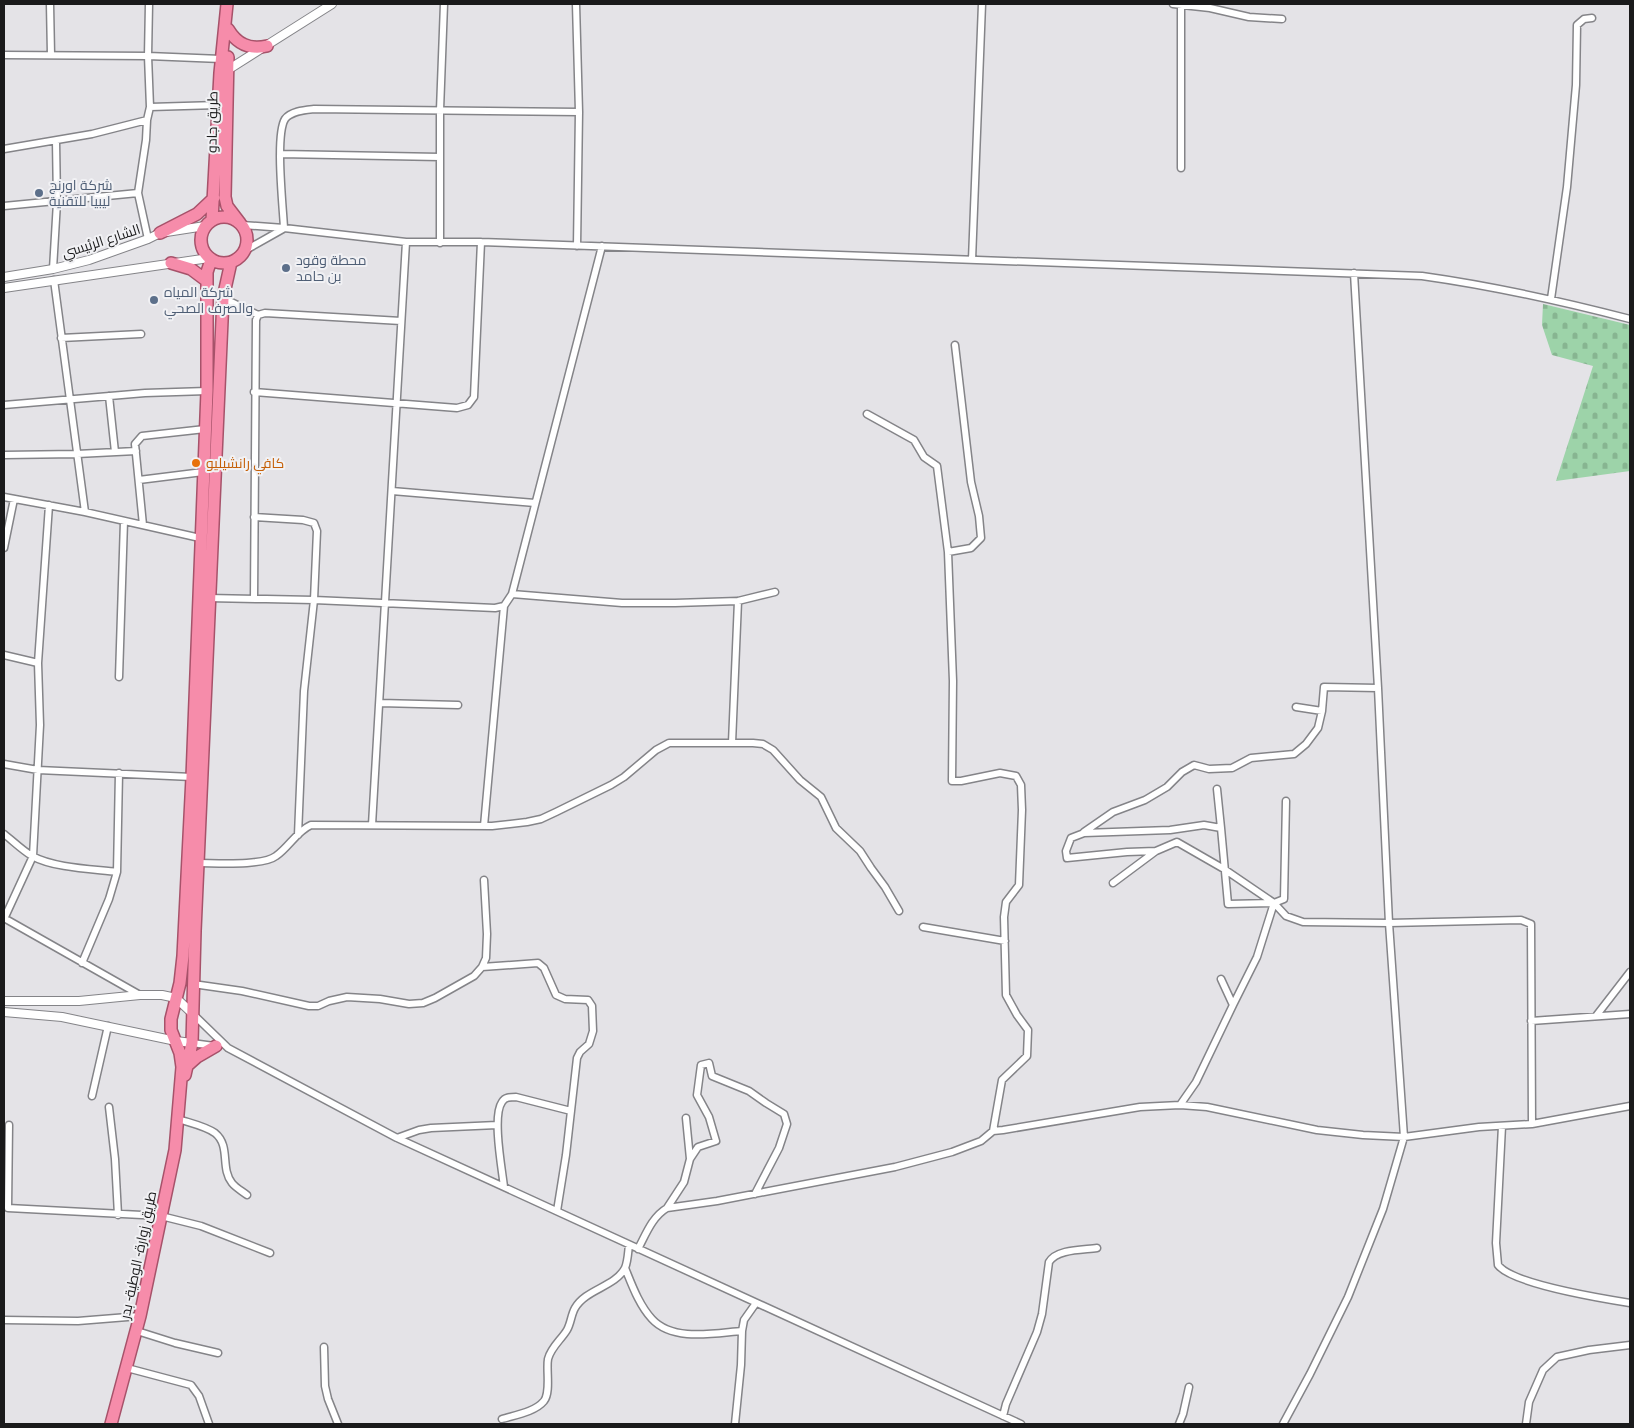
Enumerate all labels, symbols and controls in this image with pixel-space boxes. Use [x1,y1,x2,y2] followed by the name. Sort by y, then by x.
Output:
[203,91,222,153] street label: طريق جادو
[49,177,112,209] place label: شركة اورنج ليبيا للتقنية
[33,187,45,199] marker: شركة اورنج ليبيا للتقنية
[60,221,143,264] street label: الشارع الرئيسي
[296,252,366,284] place label: محطة وقود بن حامد
[280,262,292,274] marker: محطة وقود بن حامد
[164,284,253,320] place label: شركة المياه والصرف الصحي
[148,294,160,306] marker: شركة المياه والصرف الصحي
[206,455,284,475] place label: كافي رانشيليو
[190,457,202,469] marker: كافي رانشيليو
[116,1190,160,1322] street label: طريق زوارة- الوطية- بدر

